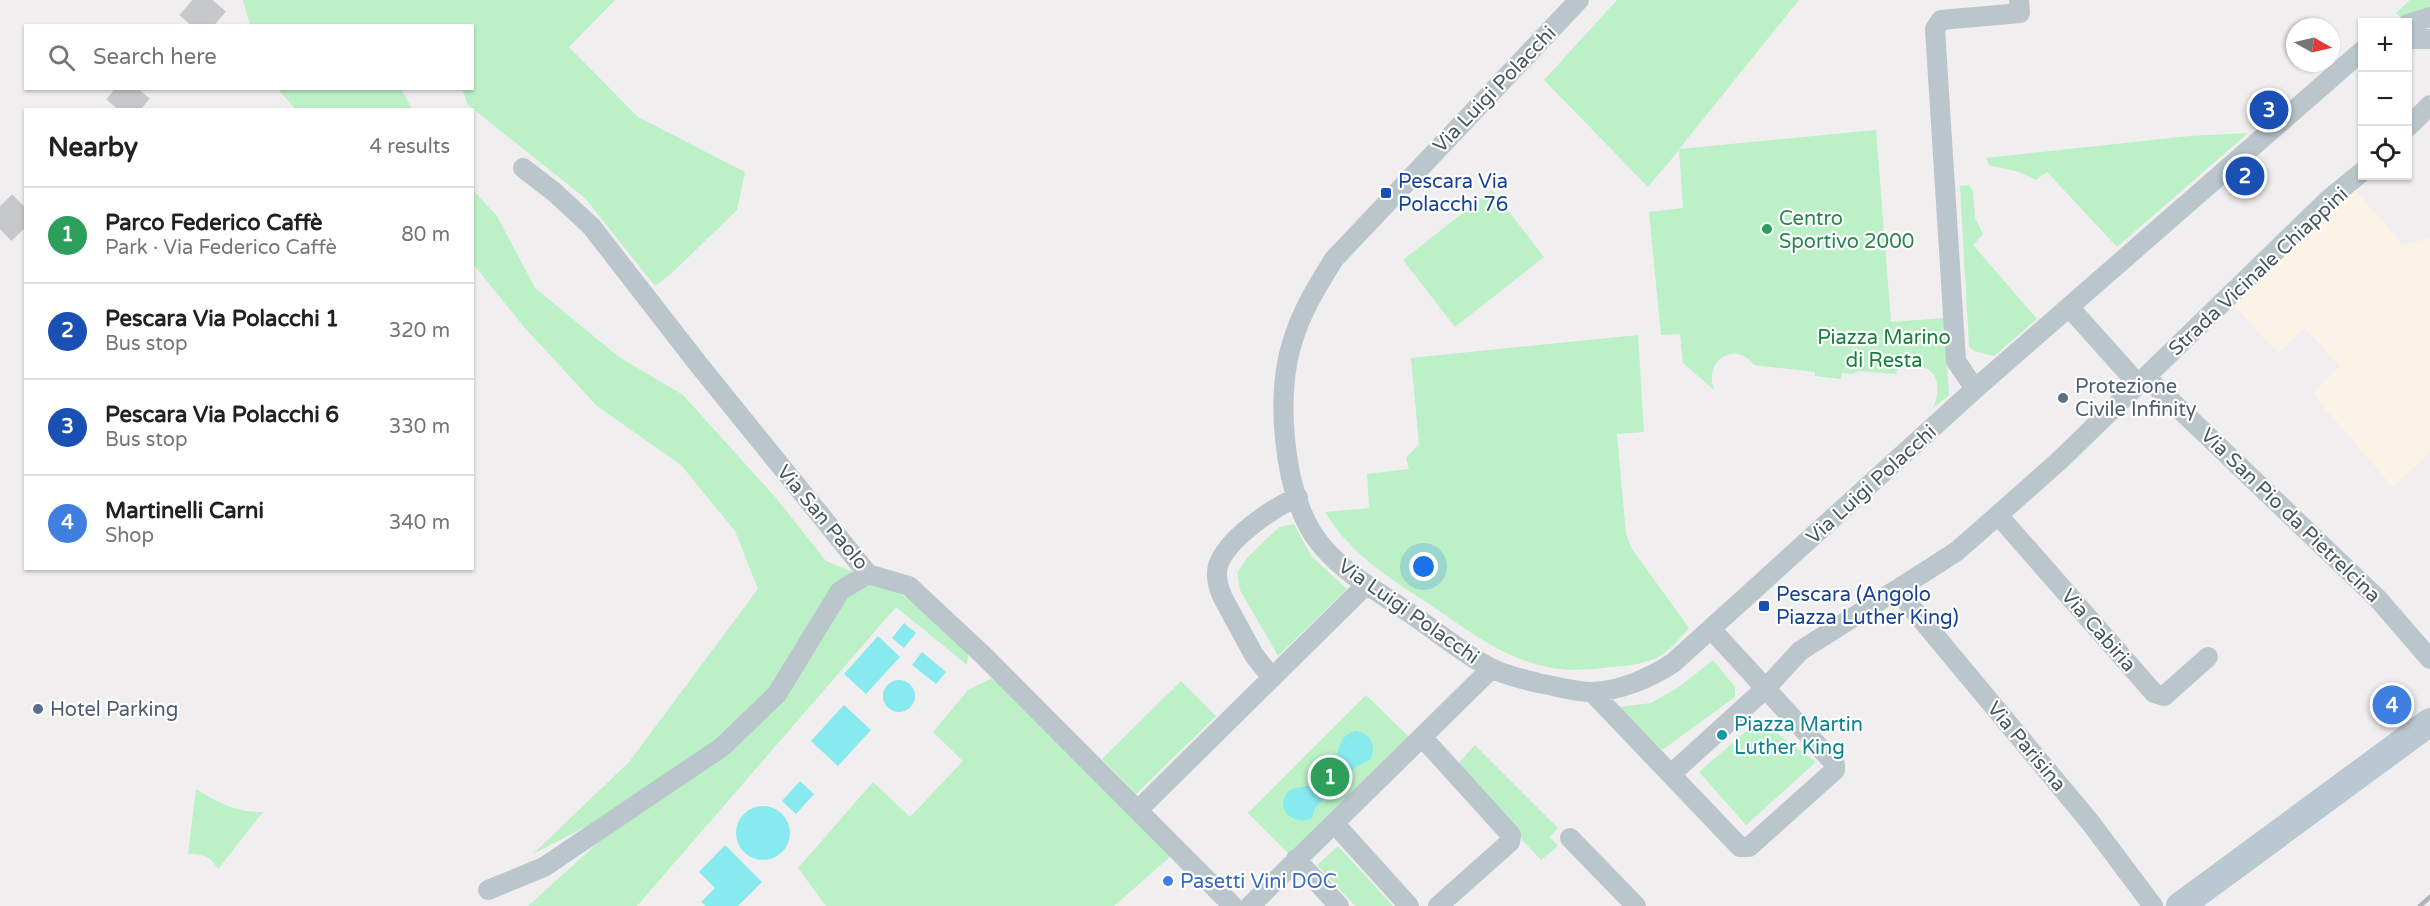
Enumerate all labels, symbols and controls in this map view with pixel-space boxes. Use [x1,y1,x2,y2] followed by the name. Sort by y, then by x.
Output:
[2286,18,2340,72] north arrow
[2358,18,2412,180] map controls
[2358,18,2412,72] button: +
[1428,21,1561,158] street label: Via Luigi Polacchi
[24,24,474,90] search box
[45,41,78,74] icon: search
[93,44,217,70] text: Search here
[2358,72,2412,126] button: −
[2250,88,2288,132] pin: 3
[2358,126,2412,180] button: locate
[48,132,138,163] text: Nearby
[370,135,450,159] text: 4 results
[2226,154,2264,198] pin: 2
[1398,170,1508,217] place label: Pescara Via Polacchi 76
[2164,182,2353,361] street label: Strada Vicinale Chiappini
[1379,186,1393,200] marker: Pescara Via Polacchi 76
[1779,207,1914,254] place label: Centro Sportivo 2000
[105,210,323,236] text: Parco Federico Caffè
[1760,222,1774,236] marker: Centro Sportivo 2000
[61,223,74,247] text: 1
[401,223,450,247] text: 80 m
[105,236,337,260] text: Park · Via Federico Caffè
[105,306,339,332] text: Pescara Via Polacchi 1
[61,319,74,343] text: 2
[389,319,450,343] text: 320 m
[1817,326,1951,373] park label: Piazza Marino di Resta
[105,332,188,356] text: Bus stop
[2075,375,2197,422] place label: Protezione Civile Infinity
[2056,391,2070,405] marker: Protezione Civile Infinity
[105,402,339,428] text: Pescara Via Polacchi 6
[61,415,74,439] text: 3
[389,415,450,439] text: 330 m
[1802,420,1942,549] street label: Via Luigi Polacchi
[2195,423,2385,608] street label: Via San Pio da Pietrelcina
[105,428,188,452] text: Bus stop
[771,460,873,575] street label: Via San Paolo
[105,498,264,524] text: Martinelli Carni
[61,511,74,535] text: 4
[389,511,450,535] text: 340 m
[105,524,154,548] text: Shop
[1409,552,1438,581] your location
[1333,554,1484,669] street label: Via Luigi Polacchi
[1776,583,1959,630] place label: Pescara (Angolo Piazza Luther King)
[2056,584,2141,677] street label: Via Cabiria
[1757,599,1771,613] marker: Pescara (Angolo Piazza Luther King)
[2372,682,2412,728] pin: 4
[1982,697,2071,796] street label: Via Parisina
[50,698,178,722] place label: Hotel Parking
[31,702,45,716] marker: Hotel Parking
[1734,713,1863,760] place label: Piazza Martin Luther King
[1715,728,1729,742] marker: Piazza Martin Luther King
[1310,754,1350,800] pin: 1
[1180,870,1337,894] place label: Pasetti Vini DOC
[1161,874,1175,888] marker: Pasetti Vini DOC

